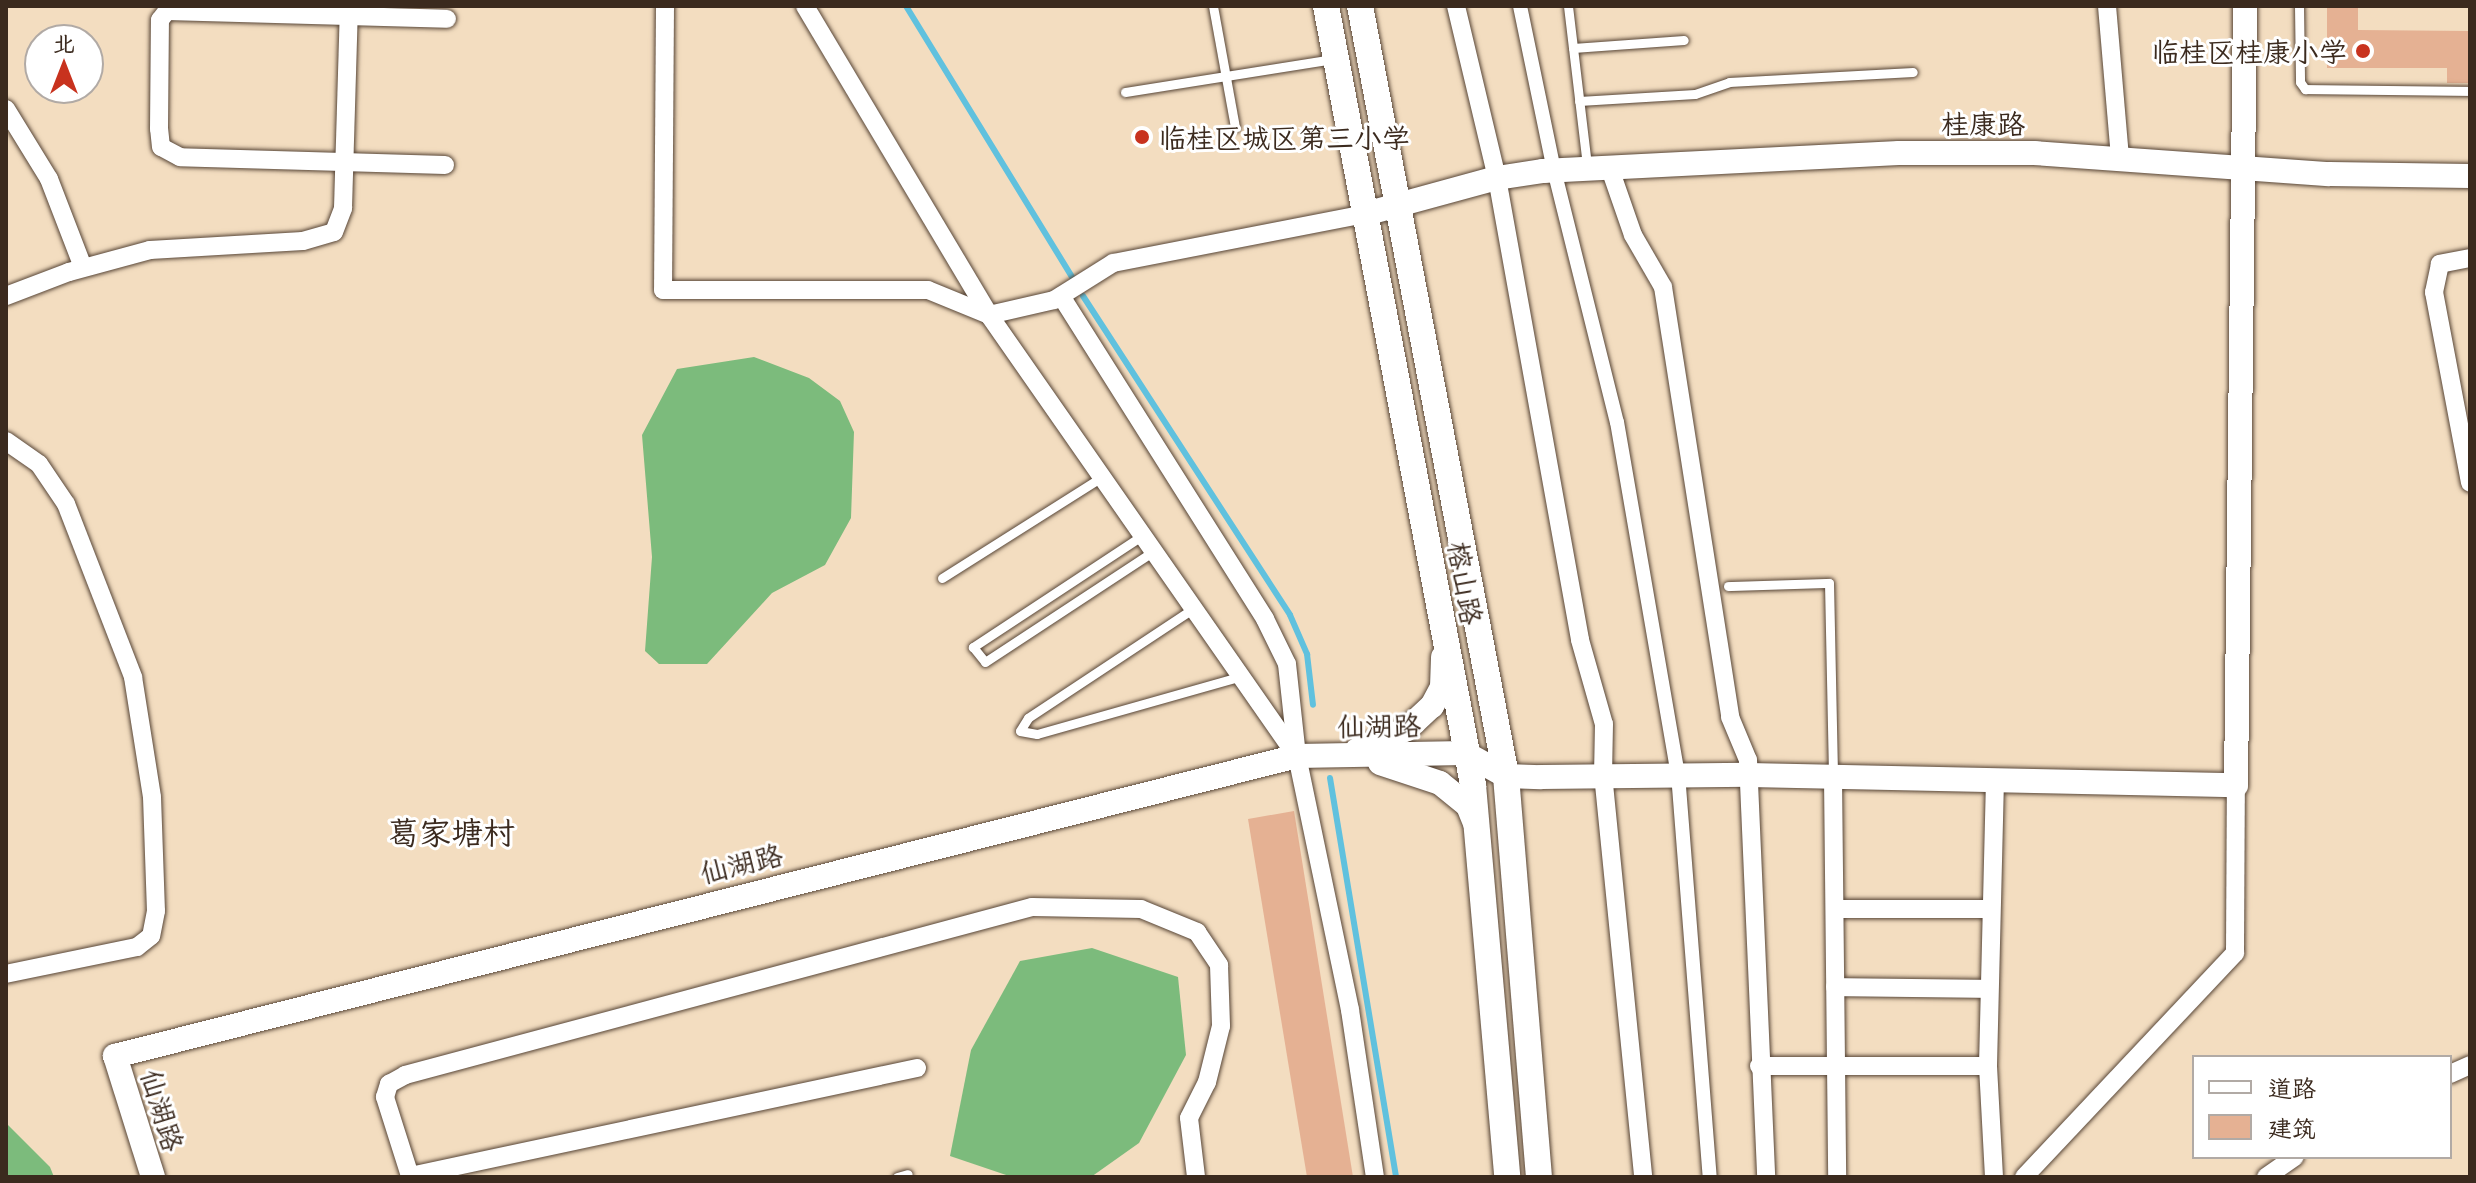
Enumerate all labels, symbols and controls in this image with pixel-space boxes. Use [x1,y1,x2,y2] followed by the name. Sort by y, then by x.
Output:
[24,24,104,104] north arrow
[53,25,75,58] text: 北
[2151,34,2347,68] place label: 临桂区桂康小学
[2354,42,2372,60] marker: 临桂区桂康小学
[1941,106,2025,140] street label: 桂康路
[1158,120,1410,154] place label: 临桂区城区第三小学
[1133,128,1151,146] marker: 临桂区城区第三小学
[1442,539,1490,627] street label: 榕山路
[1337,707,1421,743] street label: 仙湖路
[387,812,515,850] district label: 葛家塘村
[696,837,786,889] street label: 仙湖路
[2192,1055,2452,1159] legend
[135,1065,191,1155] street label: 仙湖路
[2268,1069,2316,1105] text: 道路
[2268,1109,2316,1145] text: 建筑

